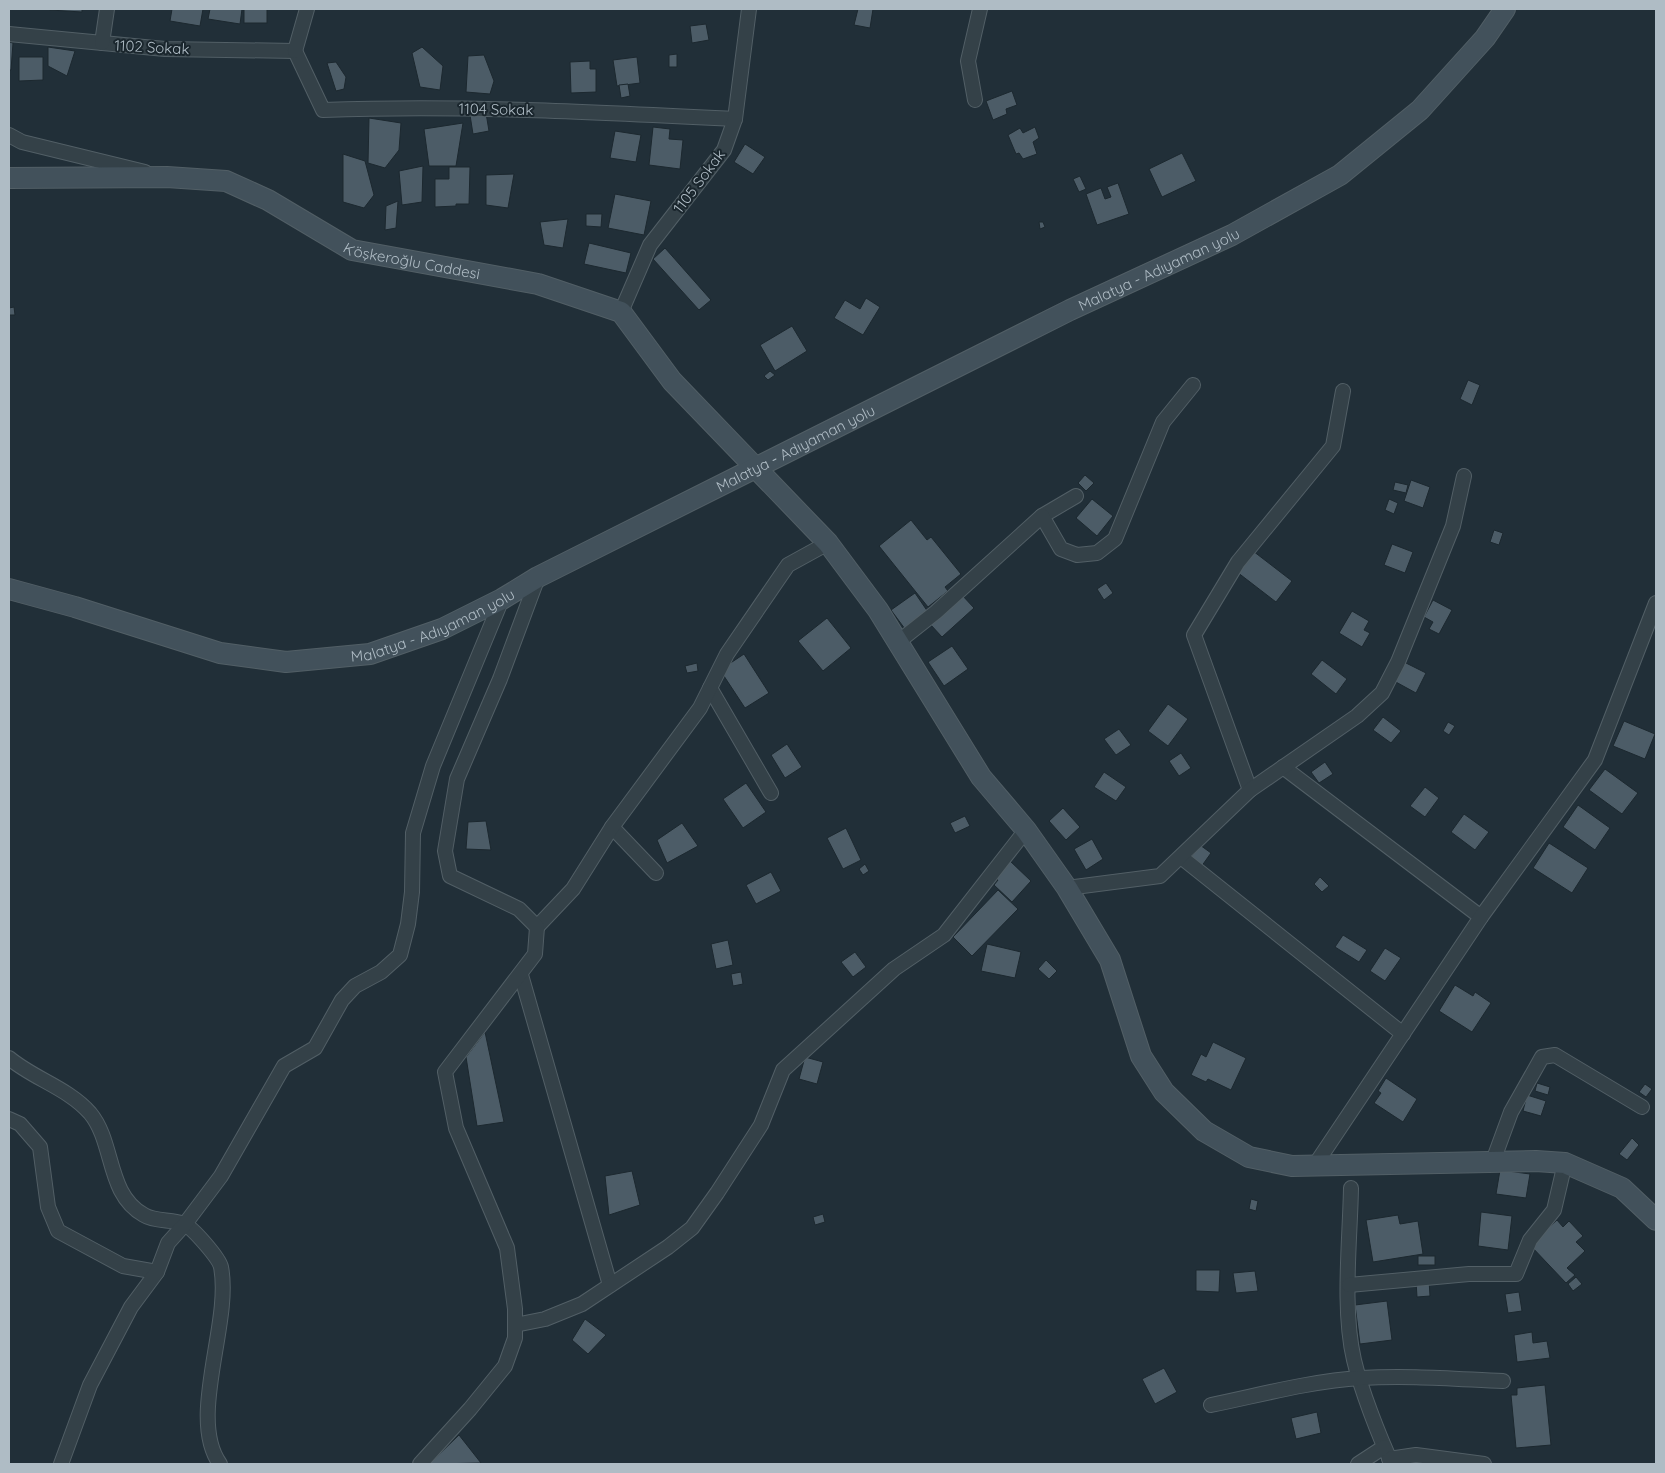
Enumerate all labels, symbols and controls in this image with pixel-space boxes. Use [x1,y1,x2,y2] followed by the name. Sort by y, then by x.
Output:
[114,36,190,58] street label: 1102 Sokak
[459,99,533,119] street label: 1104 Sokak
[669,145,729,217] street label: 1105 Sokak
[1075,223,1243,314] street label: Malatya - Adıyaman yolu
[340,238,482,283] street label: Köşkeroğlu Caddesi
[713,400,878,496] street label: Malatya - Adıyaman yolu
[350,584,518,665] street label: Malatya - Adıyaman yolu

